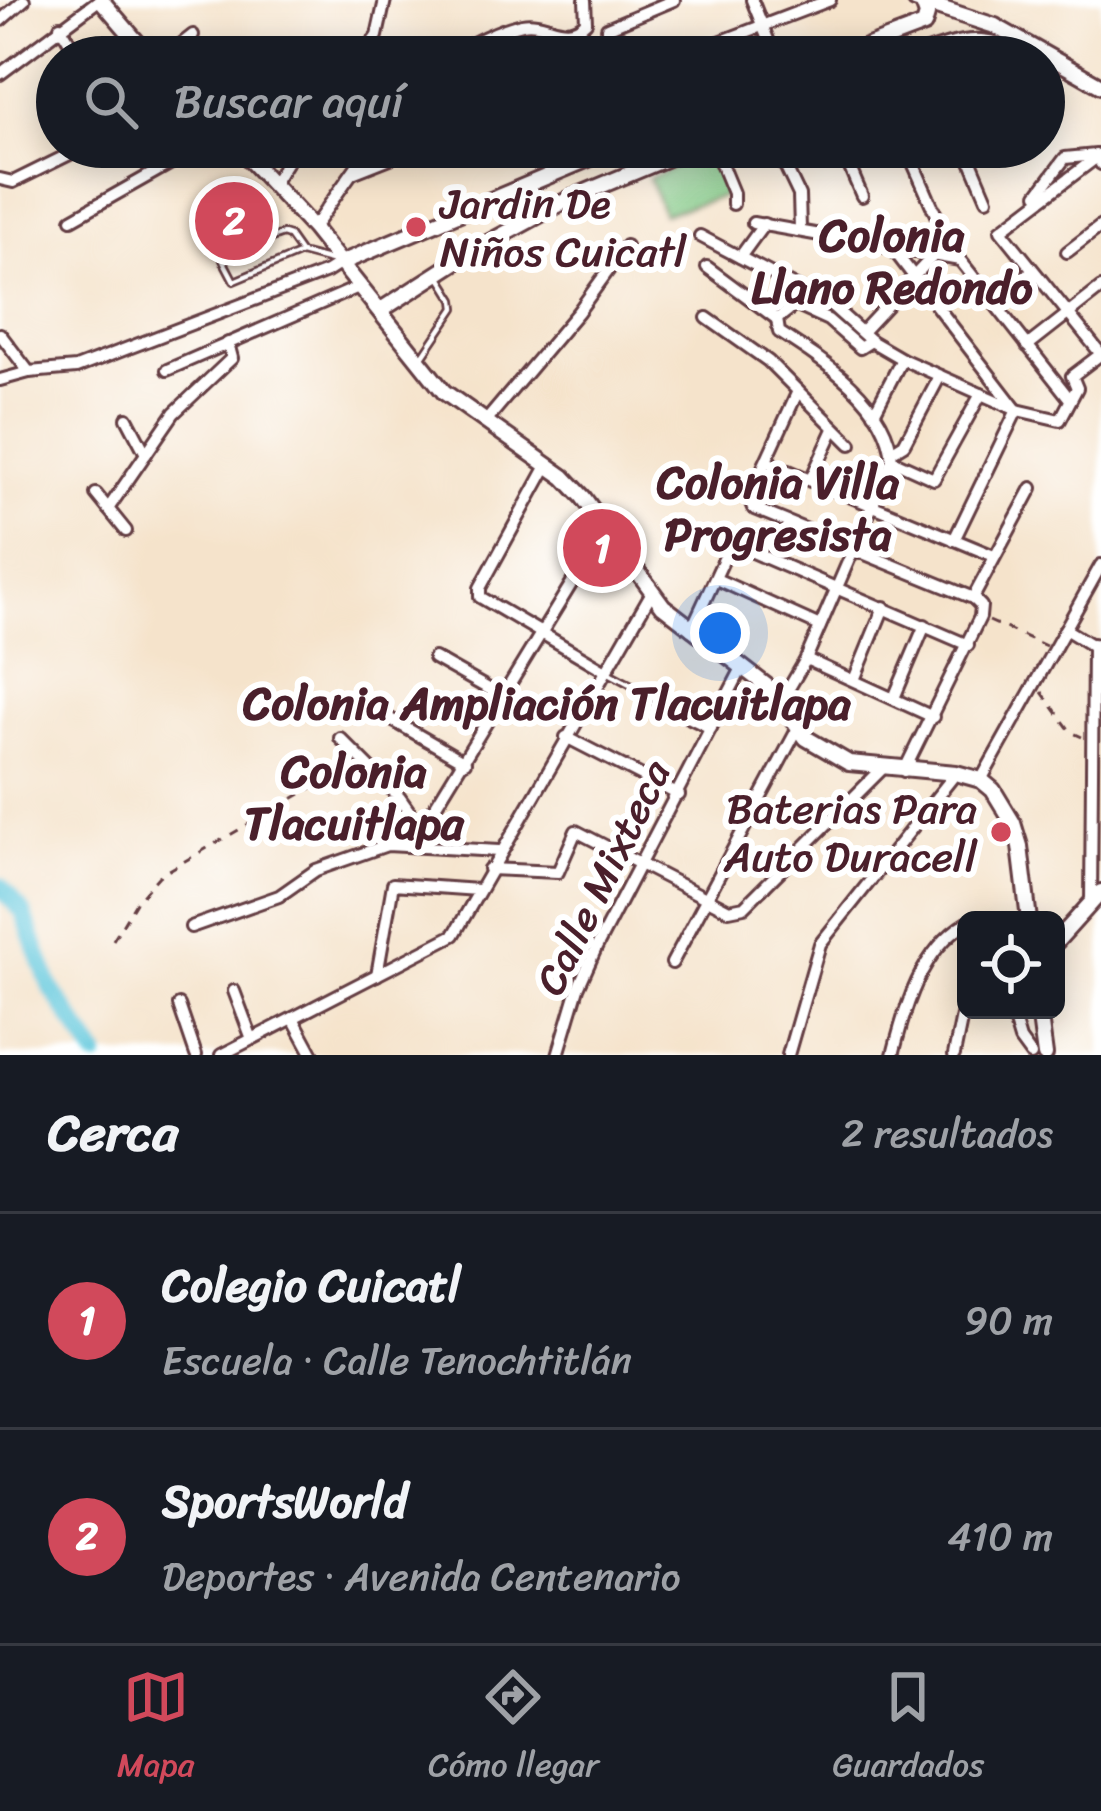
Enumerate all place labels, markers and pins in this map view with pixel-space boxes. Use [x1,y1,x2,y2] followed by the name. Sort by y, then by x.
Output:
[438,167,687,289] place label: Jardin De Niños Cuicatl
[195,176,273,266] pin: 2
[403,214,429,240] marker: Jardin De Niños Cuicatl
[563,503,641,593] pin: 1
[723,772,978,894] place label: Baterias Para Auto Duracell
[988,819,1014,845] marker: Baterias Para Auto Duracell

